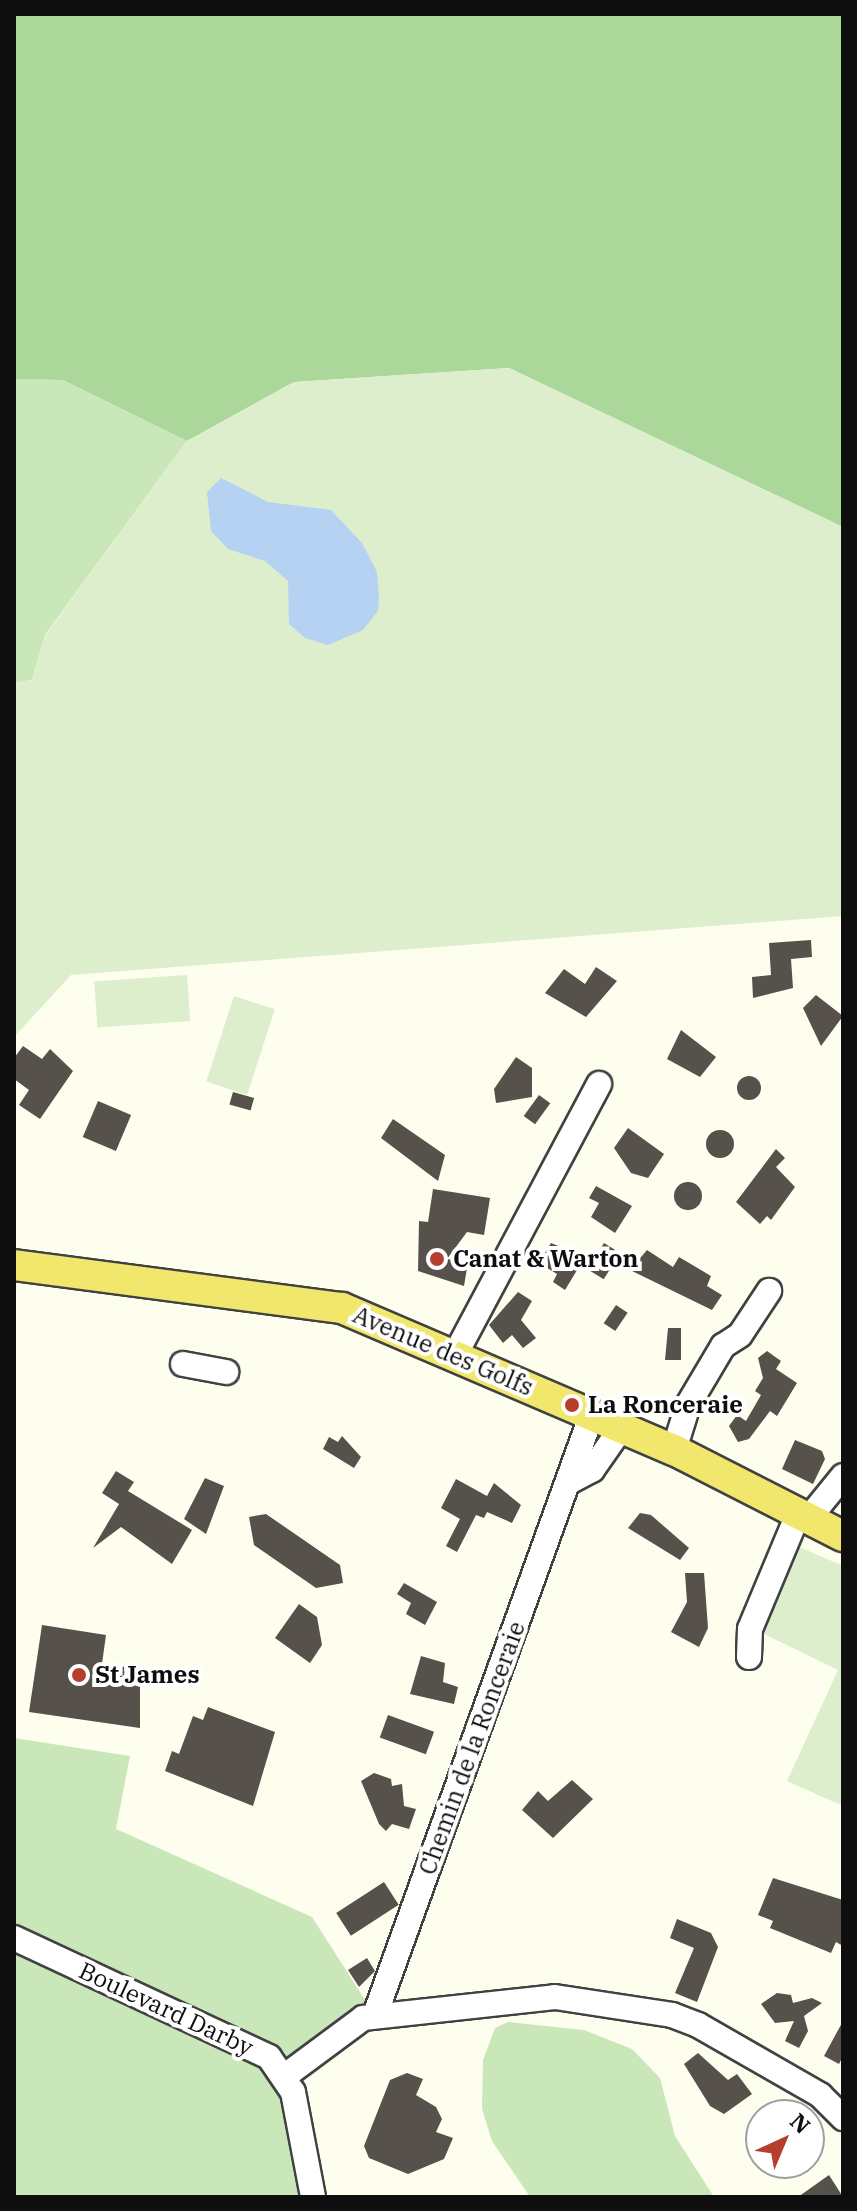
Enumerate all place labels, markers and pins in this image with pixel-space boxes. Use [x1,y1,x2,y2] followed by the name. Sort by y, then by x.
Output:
[453,1245,638,1273] place label: Canat & Warton
[428,1250,446,1268] marker: Canat & Warton
[588,1391,743,1419] place label: La Ronceraie
[563,1396,581,1414] marker: La Ronceraie
[95,1661,200,1689] place label: St James
[70,1666,88,1684] marker: St James

